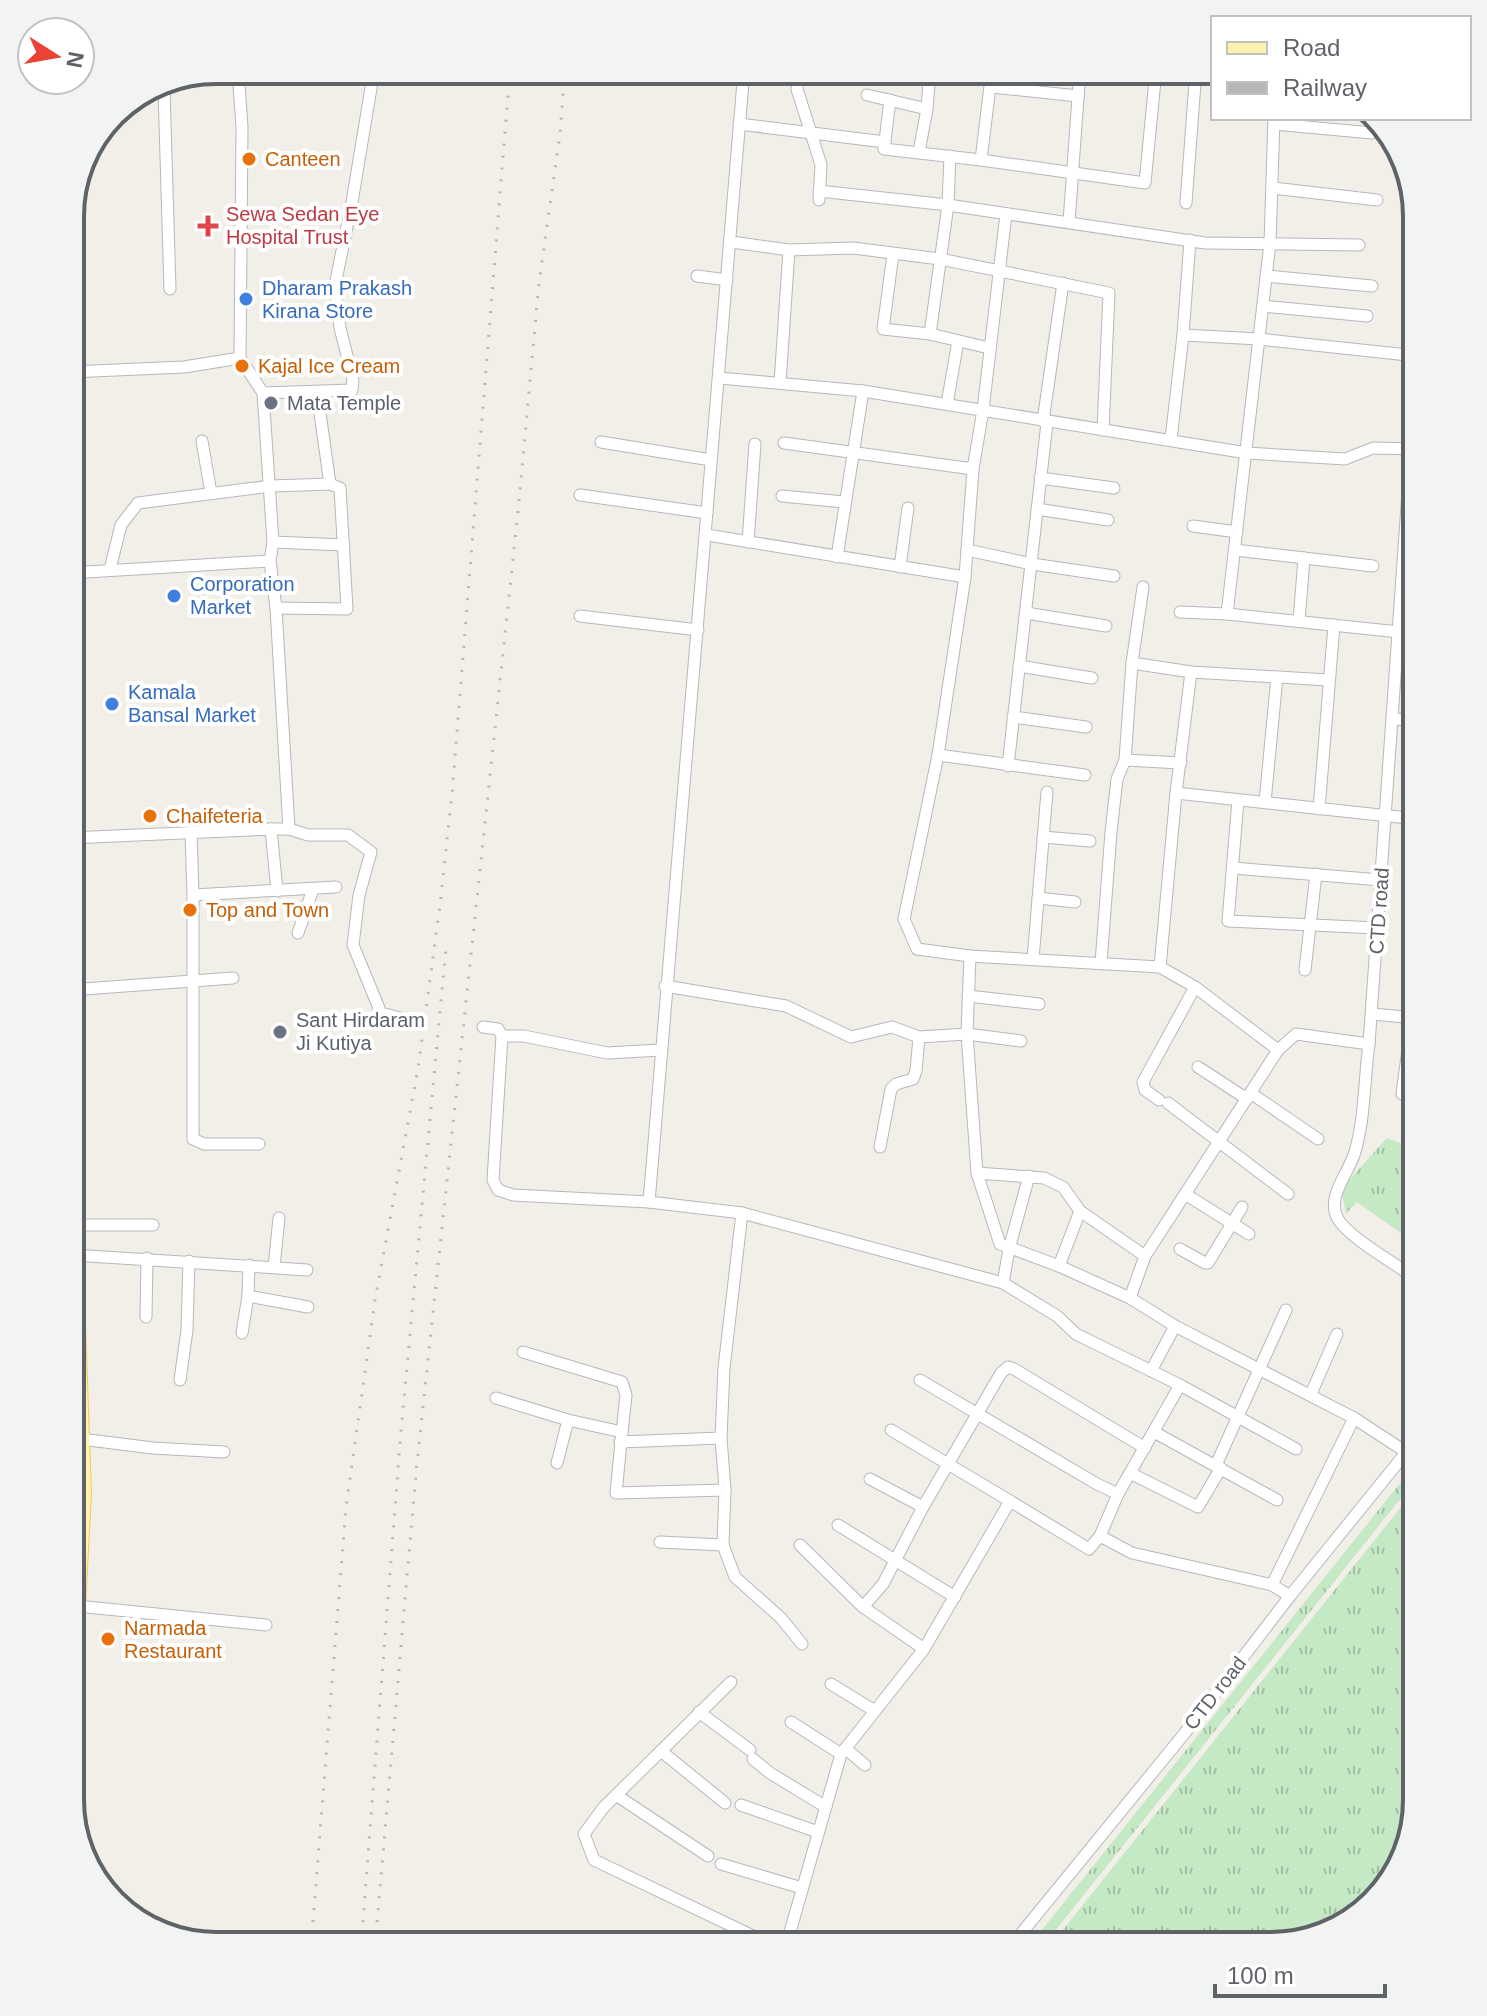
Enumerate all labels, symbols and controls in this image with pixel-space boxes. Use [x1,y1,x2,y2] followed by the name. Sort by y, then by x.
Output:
[16,16,96,96] north arrow
[1211,16,1471,120] legend
[1283,34,1340,61] text: Road
[61,50,89,70] text: N
[1283,74,1367,101] text: Railway
[265,148,341,170] place label: Canteen
[240,150,258,168] marker: Canteen
[226,203,379,248] place label: Sewa Sedan Eye Hospital Trust
[197,215,219,237] marker: Sewa Sedan Eye Hospital Trust
[262,277,412,322] place label: Dharam Prakash Kirana Store
[237,290,255,308] marker: Dharam Prakash Kirana Store
[258,355,400,377] place label: Kajal Ice Cream
[233,357,251,375] marker: Kajal Ice Cream
[287,392,401,414] place label: Mata Temple
[262,394,280,412] marker: Mata Temple
[190,573,295,618] place label: Corporation Market
[165,587,183,605] marker: Corporation Market
[128,681,256,726] place label: Kamala Bansal Market
[103,695,121,713] marker: Kamala Bansal Market
[166,805,264,827] place label: Chaifeteria
[141,807,159,825] marker: Chaifeteria
[1365,867,1393,955] street label: CTD road
[206,899,329,921] place label: Top and Town
[181,901,199,919] marker: Top and Town
[296,1009,425,1054] place label: Sant Hirdaram Ji Kutiya
[271,1023,289,1041] marker: Sant Hirdaram Ji Kutiya
[124,1617,222,1662] place label: Narmada Restaurant
[99,1630,117,1648] marker: Narmada Restaurant
[1180,1652,1250,1734] street label: CTD road
[1215,1948,1385,1998] scale bar
[1227,1962,1294,1989] text: 100 m

